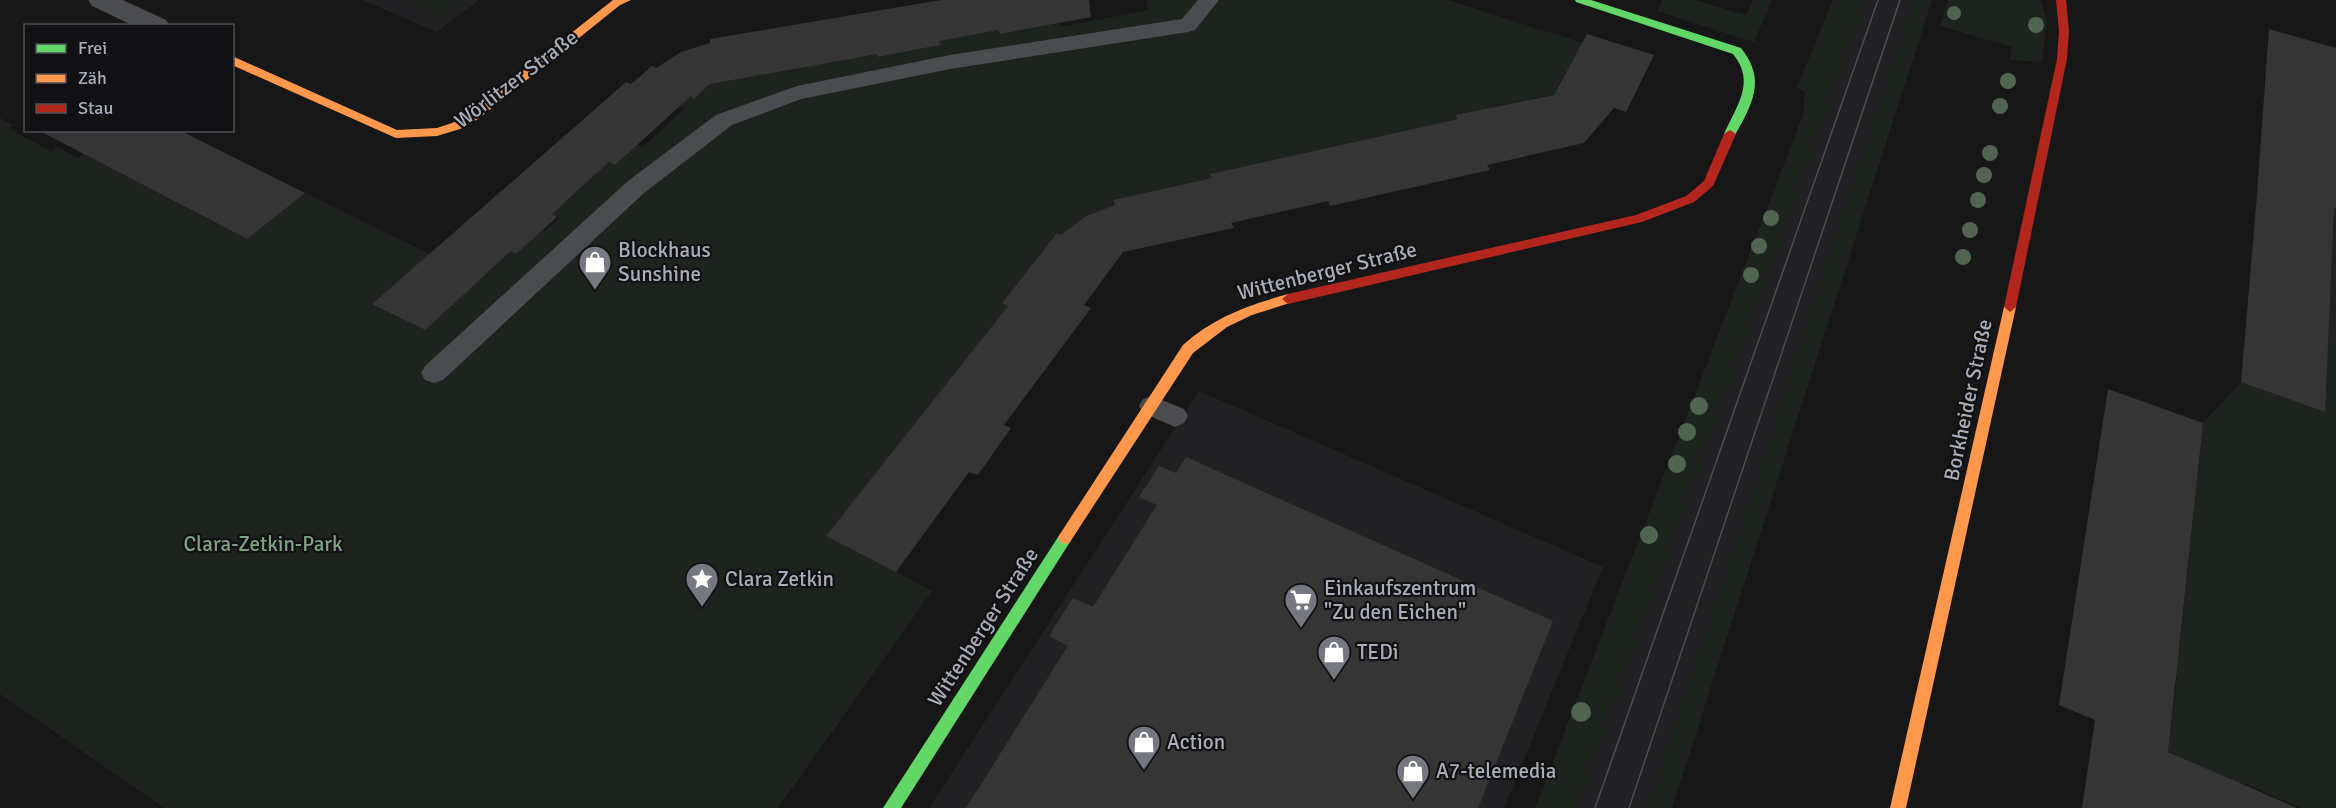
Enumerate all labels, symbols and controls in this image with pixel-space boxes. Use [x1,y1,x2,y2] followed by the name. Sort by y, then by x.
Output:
[24,24,234,132] legend
[449,24,583,134] street label: Wörlitzer Straße
[78,37,107,59] text: Frei
[78,67,107,89] text: Zäh
[78,97,113,119] text: Stau
[1235,236,1419,306] street label: Wittenberger Straße
[618,237,711,287] place label: Blockhaus Sunshine
[577,244,613,291] shop icon: Blockhaus Sunshine
[1938,317,1998,483] street label: Borkheider Straße
[183,531,343,557] park label: Clara-Zetkin-Park
[922,543,1044,711] street label: Wittenberger Straße
[684,561,720,608] place icon: Clara Zetkin
[725,566,834,592] place label: Clara Zetkin
[1324,575,1476,625] place label: Einkaufszentrum "Zu den Eichen"
[1283,582,1319,629] supermarket icon: Einkaufszentrum "Zu den Eichen"
[1316,634,1352,681] shop icon: TEDi
[1357,639,1399,665] place label: TEDi
[1126,724,1162,771] shop icon: Action
[1167,729,1225,755] place label: Action
[1395,753,1431,800] shop icon: A7-telemedia
[1436,758,1556,784] place label: A7-telemedia

